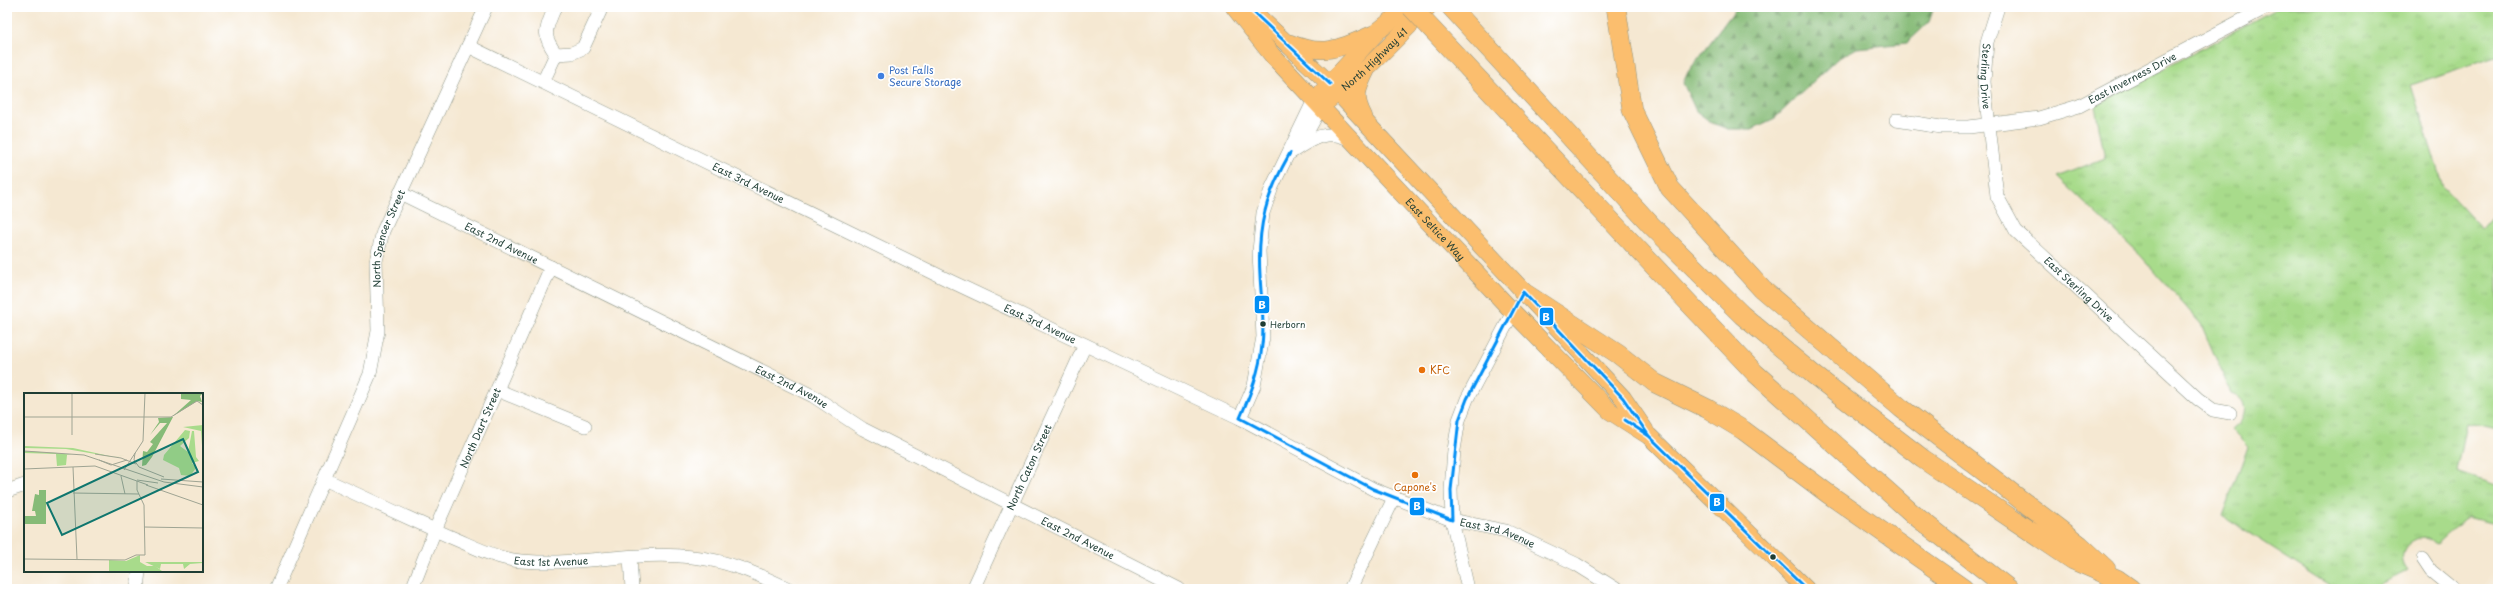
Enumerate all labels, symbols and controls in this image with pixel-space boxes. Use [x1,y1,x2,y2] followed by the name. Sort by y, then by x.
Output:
[1338,24,1410,94] street label: North Highway 41
[1977,43,1995,110] street label: Sterling Drive
[2085,48,2179,107] street label: East Inverness Drive
[889,62,961,89] place label: Post Falls Secure Storage
[876,71,886,81] marker: Post Falls Secure Storage
[710,158,788,206] street label: East 3rd Avenue
[368,187,408,288] street label: North Spencer Street
[1402,194,1469,264] street label: East Seltice Way
[462,218,541,267] street label: East 2nd Avenue
[2041,253,2117,325] street label: East Sterling Drive
[1254,295,1270,314] line badge: B
[1258,296,1266,313] text: B
[1002,300,1080,347] street label: East 3rd Avenue
[1539,307,1554,326] line badge: B
[1542,308,1550,325] text: B
[1270,317,1305,331] place label: Herborn
[1258,319,1268,329] marker: Herborn
[753,361,832,411] street label: East 2nd Avenue
[1430,362,1450,377] place label: KFC
[1417,365,1427,375] marker: KFC
[455,385,504,470] street label: North Dart Street
[24,393,203,572] inset map
[1002,421,1055,513] street label: North Caton Street
[1410,470,1420,480] marker: Capone's
[1394,479,1437,494] place label: Capone's
[1709,493,1725,512] line badge: B
[1713,493,1721,510] text: B
[1409,497,1425,516] line badge: B
[1413,497,1421,514] text: B
[1039,513,1117,562] street label: East 2nd Avenue
[1459,514,1538,551] street label: East 3rd Avenue
[513,552,589,569] street label: East 1st Avenue
[1768,552,1778,562] unlabelled marker

